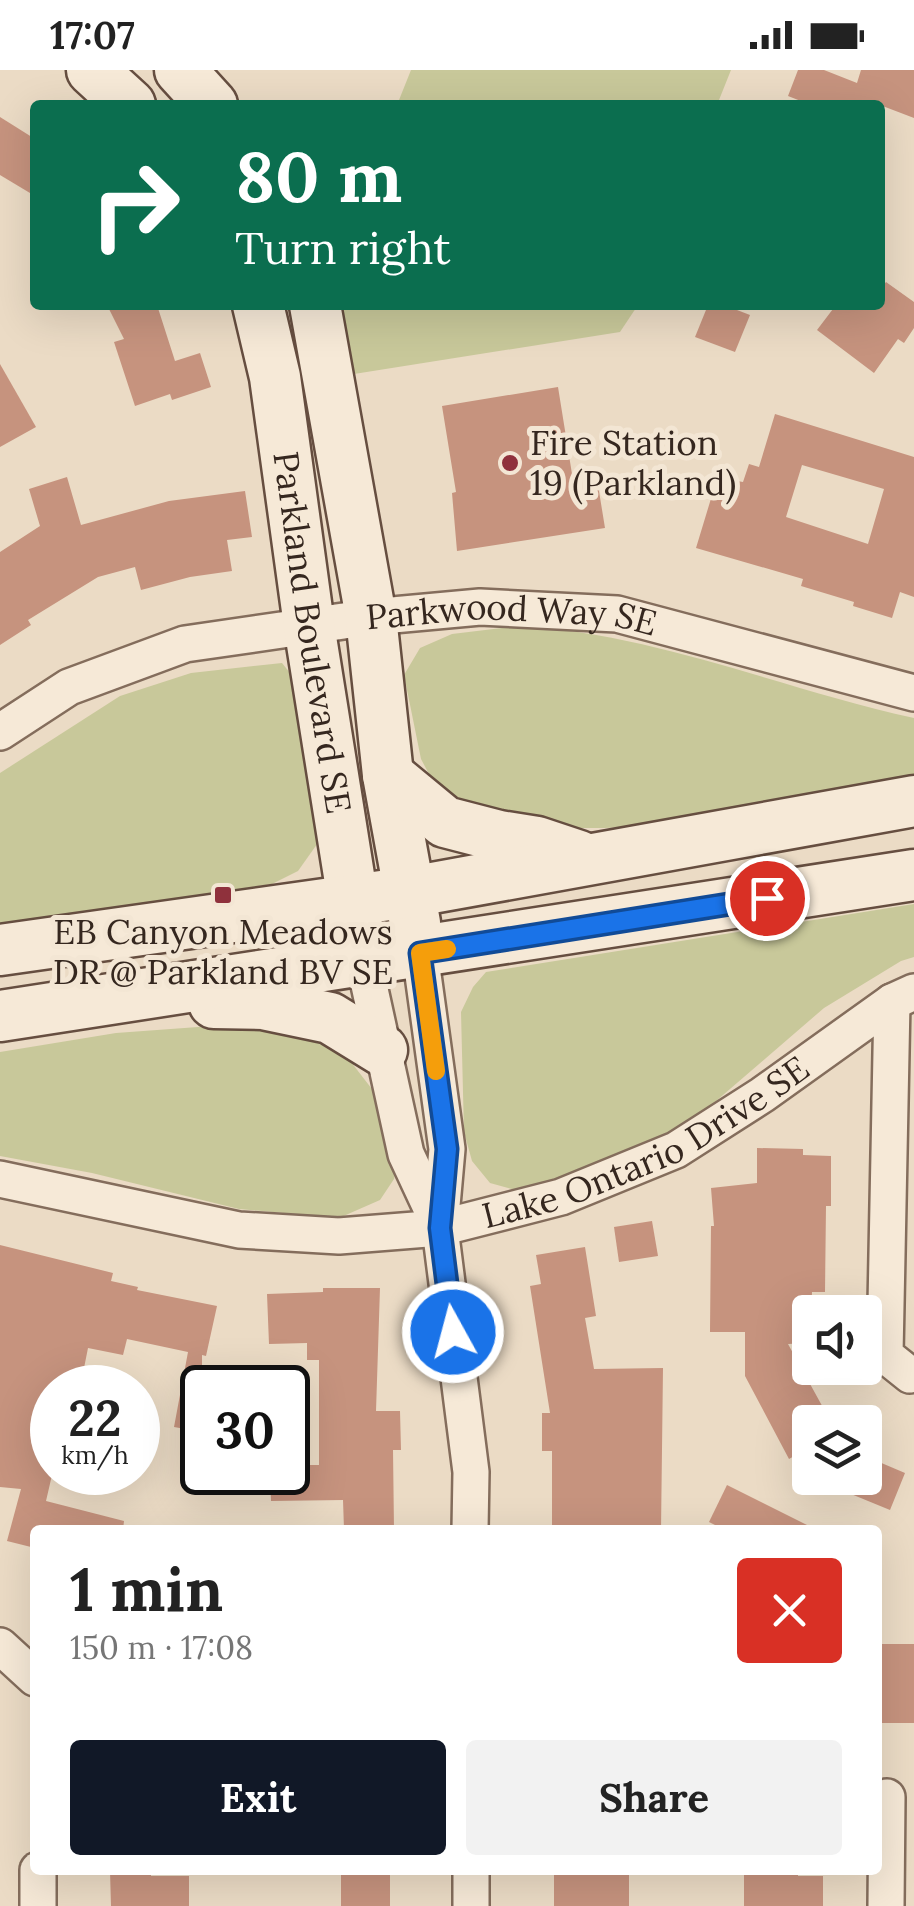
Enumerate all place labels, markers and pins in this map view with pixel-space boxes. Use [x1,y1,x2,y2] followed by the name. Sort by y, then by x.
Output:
[530,420,736,505] place label: Fire Station 19 (Parkland)
[499,452,521,474] marker: Fire Station 19 (Parkland)
[725,856,810,941] pin
[212,884,234,906] marker: EB Canyon Meadows DR @ Parkland BV SE
[53,909,393,994] place label: EB Canyon Meadows DR @ Parkland BV SE

